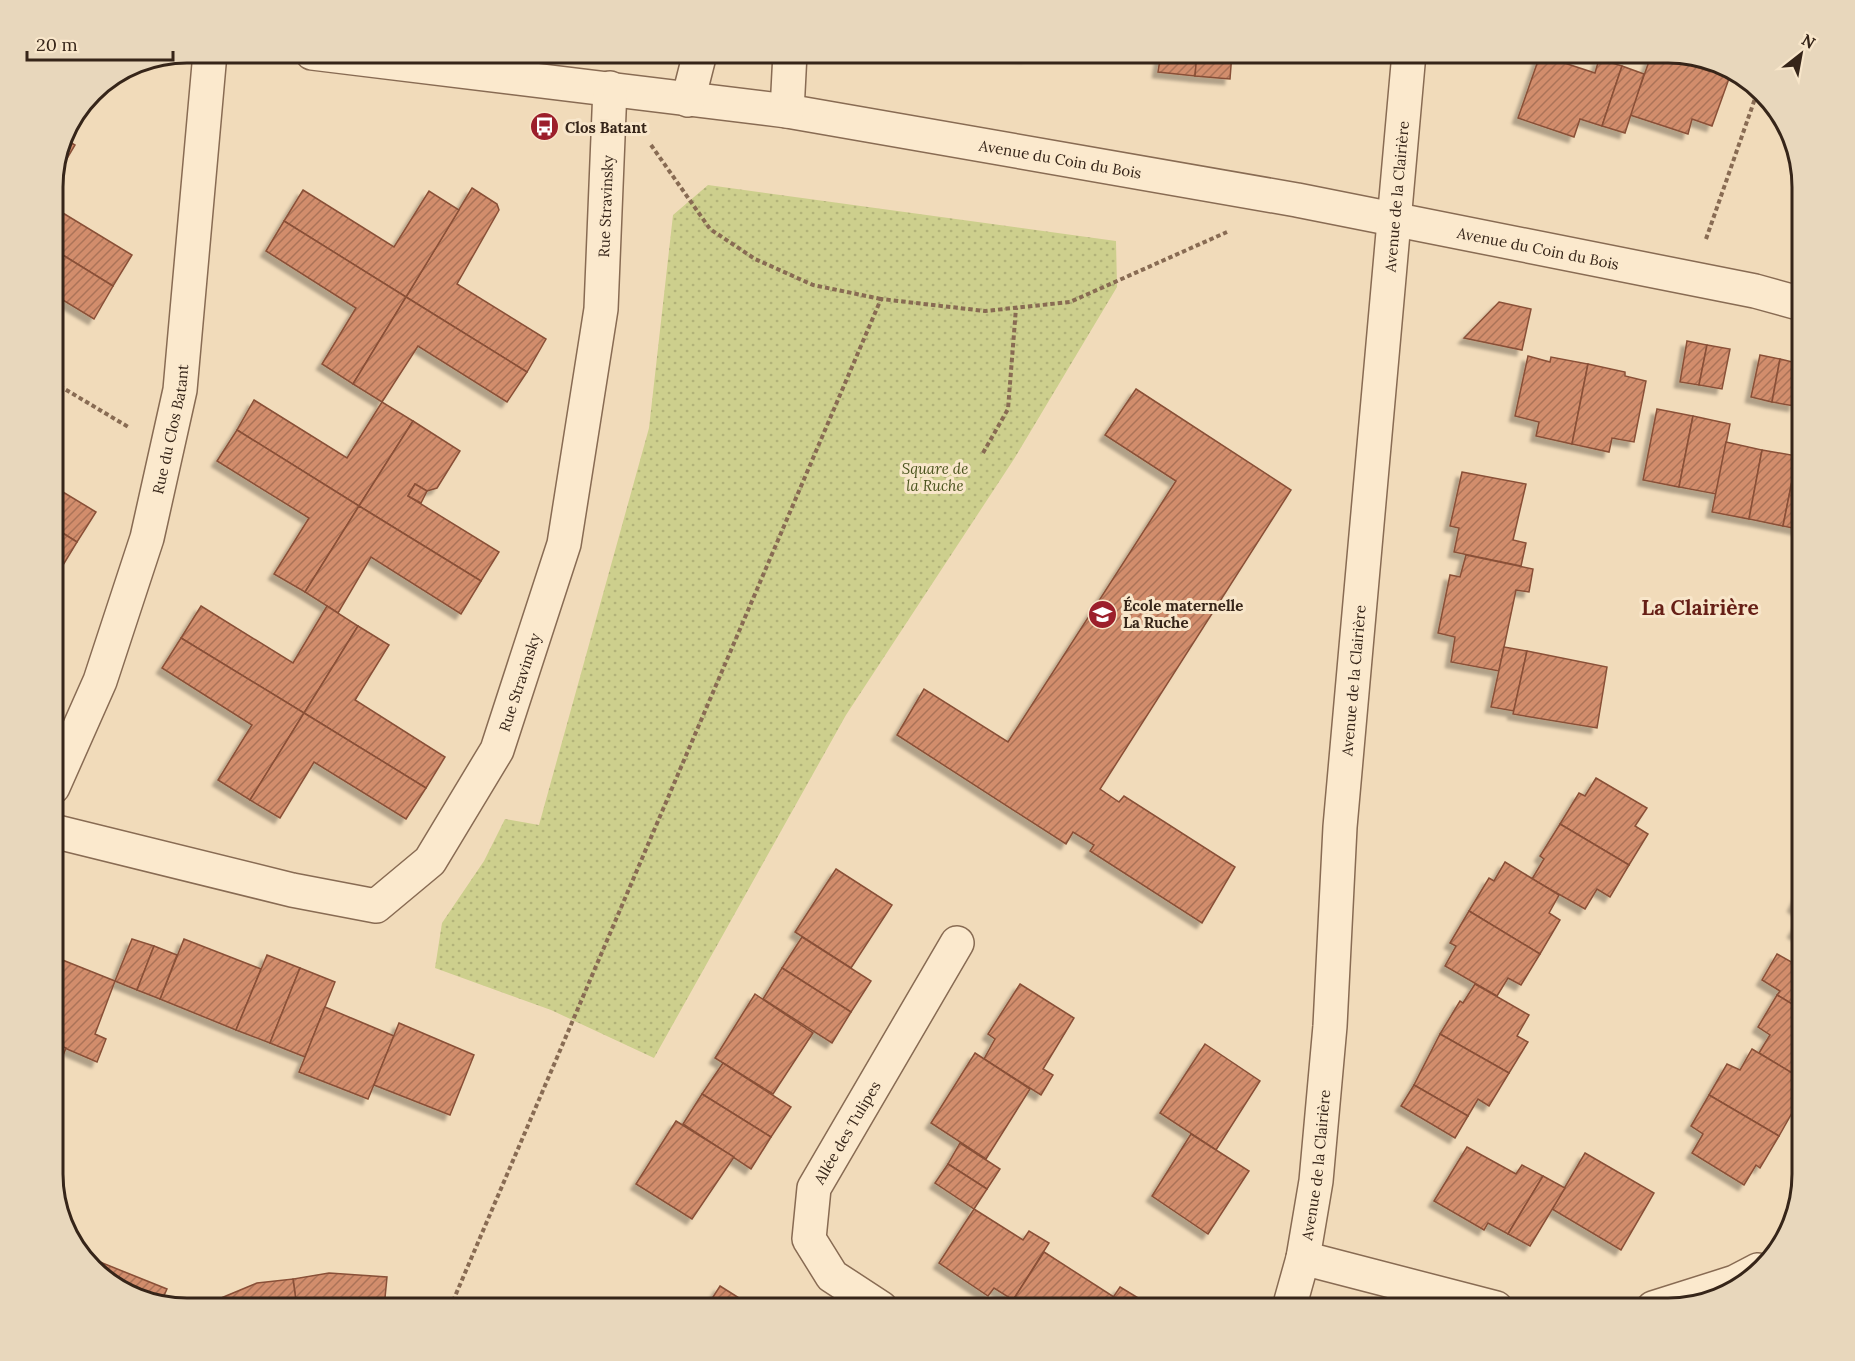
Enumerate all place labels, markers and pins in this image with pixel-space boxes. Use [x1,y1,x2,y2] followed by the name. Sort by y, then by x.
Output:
[528,111,560,143] bus stop icon: Clos Batant
[565,118,648,137] place label: Clos Batant
[1123,596,1243,632] place label: École maternelle La Ruche
[1086,598,1118,630] school or university icon: École maternelle La Ruche

